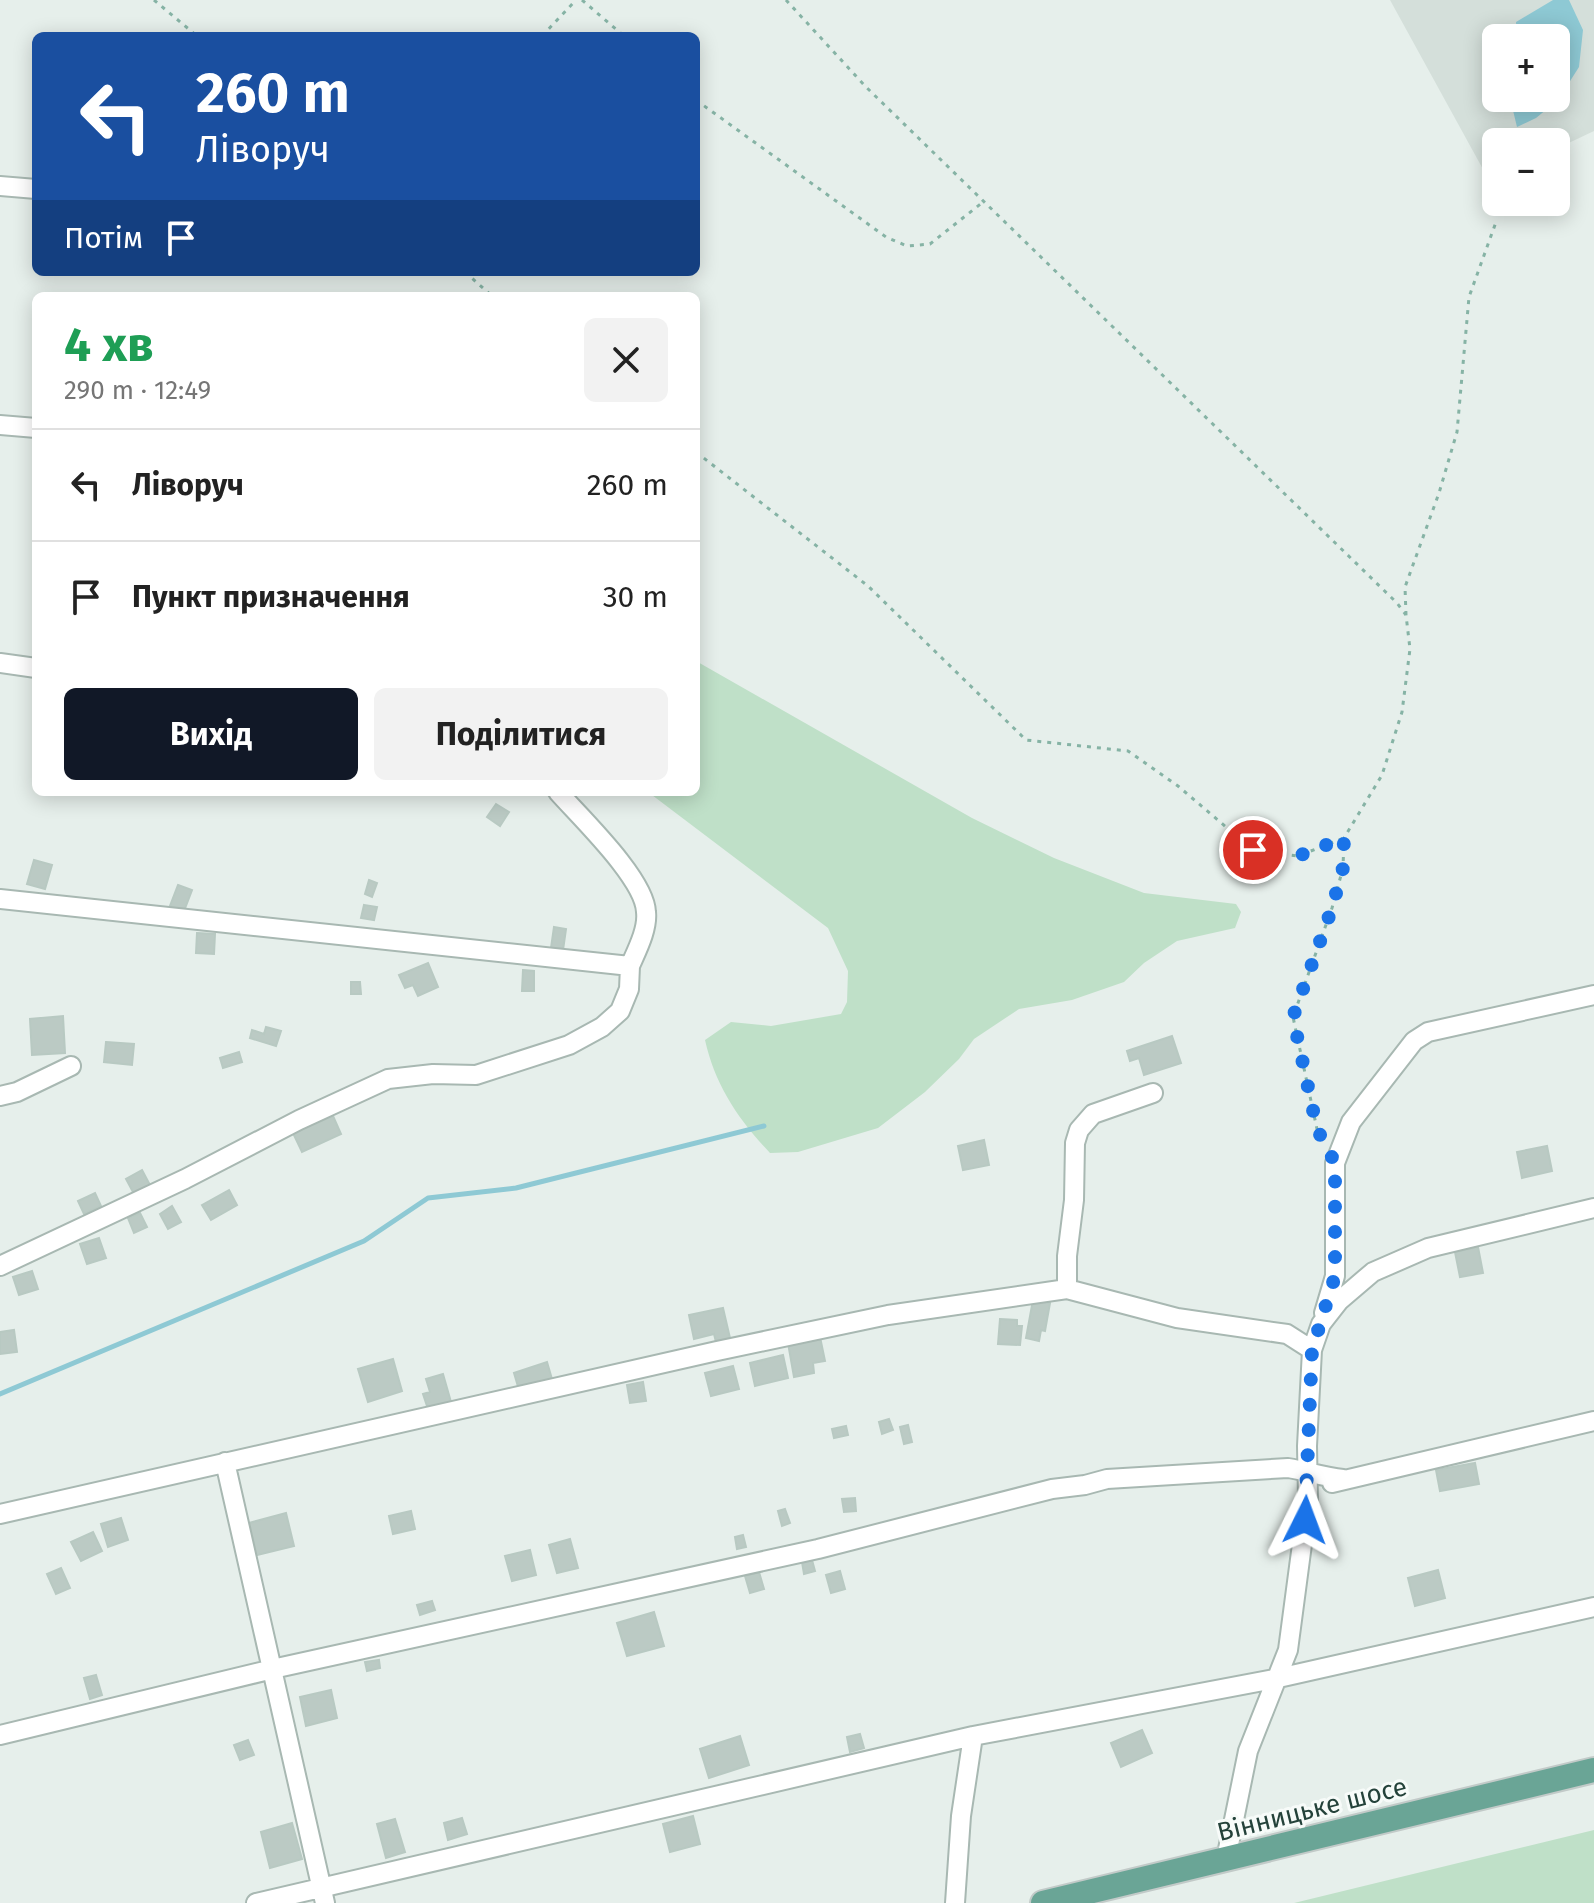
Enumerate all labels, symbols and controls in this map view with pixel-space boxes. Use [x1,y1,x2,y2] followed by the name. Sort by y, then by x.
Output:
[1482,24,1570,216] map controls
[1482,24,1570,112] button: +
[196,60,350,127] text: 260 m
[64,64,168,168] icon: left
[196,128,330,172] text: Ліворуч
[1482,128,1570,216] button: −
[159,216,203,260] icon: arrive
[64,220,143,256] text: Потім
[64,316,154,374] text: 4 хв
[584,318,668,402] button: close
[64,375,211,406] text: 290 m · 12:49
[64,463,108,507] icon: left
[132,467,244,503] text: Ліворуч
[587,467,668,503] text: 260 m
[64,575,108,619] icon: arrive
[132,579,410,615] text: Пункт призначення
[603,579,668,615] text: 30 m
[64,688,358,780] button: Вихід
[374,688,668,780] button: Поділитися
[1219,816,1287,884] pin
[1231,828,1275,872] icon: arrive
[1263,1478,1347,1562] position arrow
[1214,1771,1410,1848] street label: Вінницьке шосе

